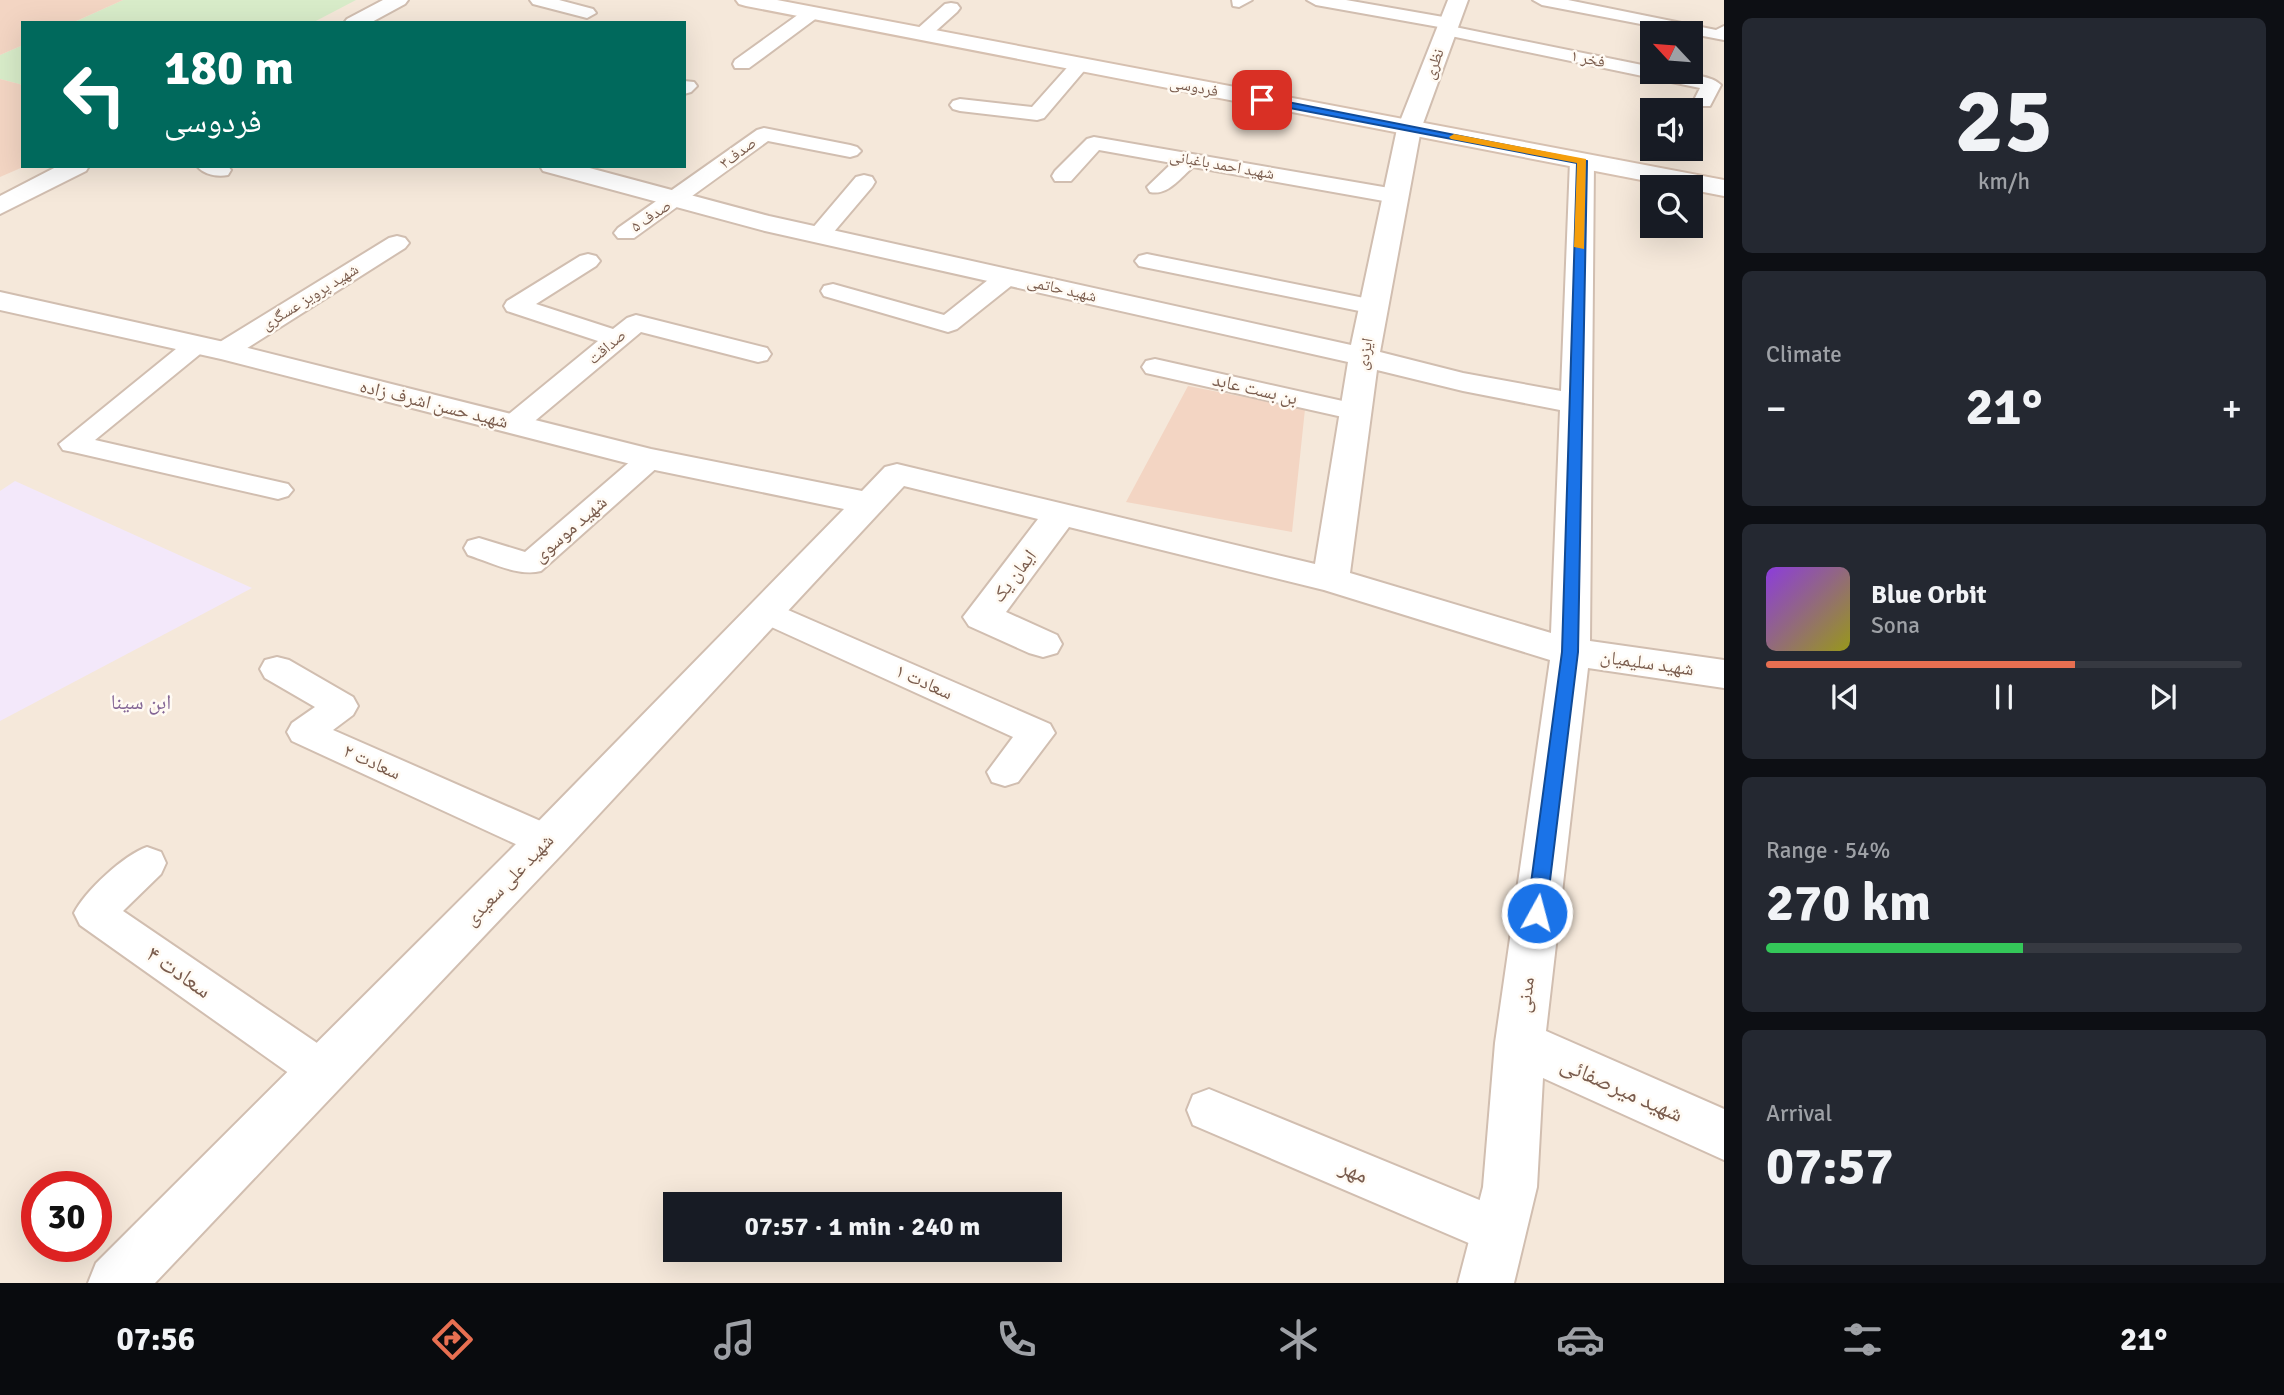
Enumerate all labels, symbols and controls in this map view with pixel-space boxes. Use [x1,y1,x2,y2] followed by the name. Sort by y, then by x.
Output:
[1640,21,1703,84] north arrow
[1640,21,1703,238] map controls
[164,38,294,98] text: 180 m
[1419,46,1449,82] street label: نظری
[1569,46,1607,72] street label: فخر ۱
[49,49,140,140] icon: left
[1955,65,2053,178] text: 25
[1232,70,1292,130] pin
[1168,73,1220,101] street label: فردوسی
[1243,81,1281,119] icon: arrive
[1640,98,1703,161] button: sound
[164,102,262,141] text: فردوسی
[716,133,760,173] street label: صدف۳
[1168,146,1276,184] street label: شهید احمد باغبانی
[1978,167,2030,196] text: km/h
[1640,175,1703,238] button: search
[627,195,675,237] street label: صدف ۵
[258,259,362,335] street label: شهید پرویز عسگری
[1025,271,1099,307] street label: شهید حاتمی
[584,325,630,369] street label: صداقت
[1352,336,1378,372] street label: ایزدی
[1766,340,1842,369] text: Climate
[1210,368,1300,410] street label: بن بست عابد
[357,374,511,434] street label: شهید حسن اشرف زاده
[1966,375,2042,439] text: 21°
[1766,385,1787,432] text: −
[2221,385,2242,432] text: +
[528,490,612,568] street label: شهید موسوی
[986,545,1042,607] street label: ایمان یک
[1871,579,1987,611] text: Blue Orbit
[1871,611,1920,640] text: Sona
[1599,645,1695,681] street label: شهید سلیمیان
[892,659,956,705] street label: سعادت ۱
[1826,678,1864,716] icon: previous
[1985,678,2023,716] icon: pause
[2144,678,2182,716] icon: next
[111,689,171,715] district label: ابن سینا
[340,739,404,785] street label: سعادت ۲
[459,829,559,931] street label: شهید علی سعیدی
[1766,836,1890,865] text: Range · 54%
[1766,871,1931,935] text: 270 km
[1500,876,1574,950] position arrow
[141,939,217,1005] street label: سعادت ۴
[1512,976,1540,1014] street label: مدنی
[1556,1049,1688,1129] street label: شهید میرصفائی
[1766,1099,1832,1128] text: Arrival
[1766,1134,1894,1198] text: 07:57
[1334,1152,1373,1190] street label: مهر
[21,1171,112,1262] speed limit sign: 30
[745,1211,980,1243] text: 07:57 · 1 min · 240 m
[428,1315,477,1364] icon: directions
[710,1315,759,1364] icon: music
[992,1315,1041,1364] icon: phone
[1274,1315,1323,1364] icon: climate
[1556,1315,1605,1364] icon: car
[1838,1315,1887,1364] icon: filters
[117,1320,195,1359] text: 07:56
[2120,1320,2167,1359] text: 21°

